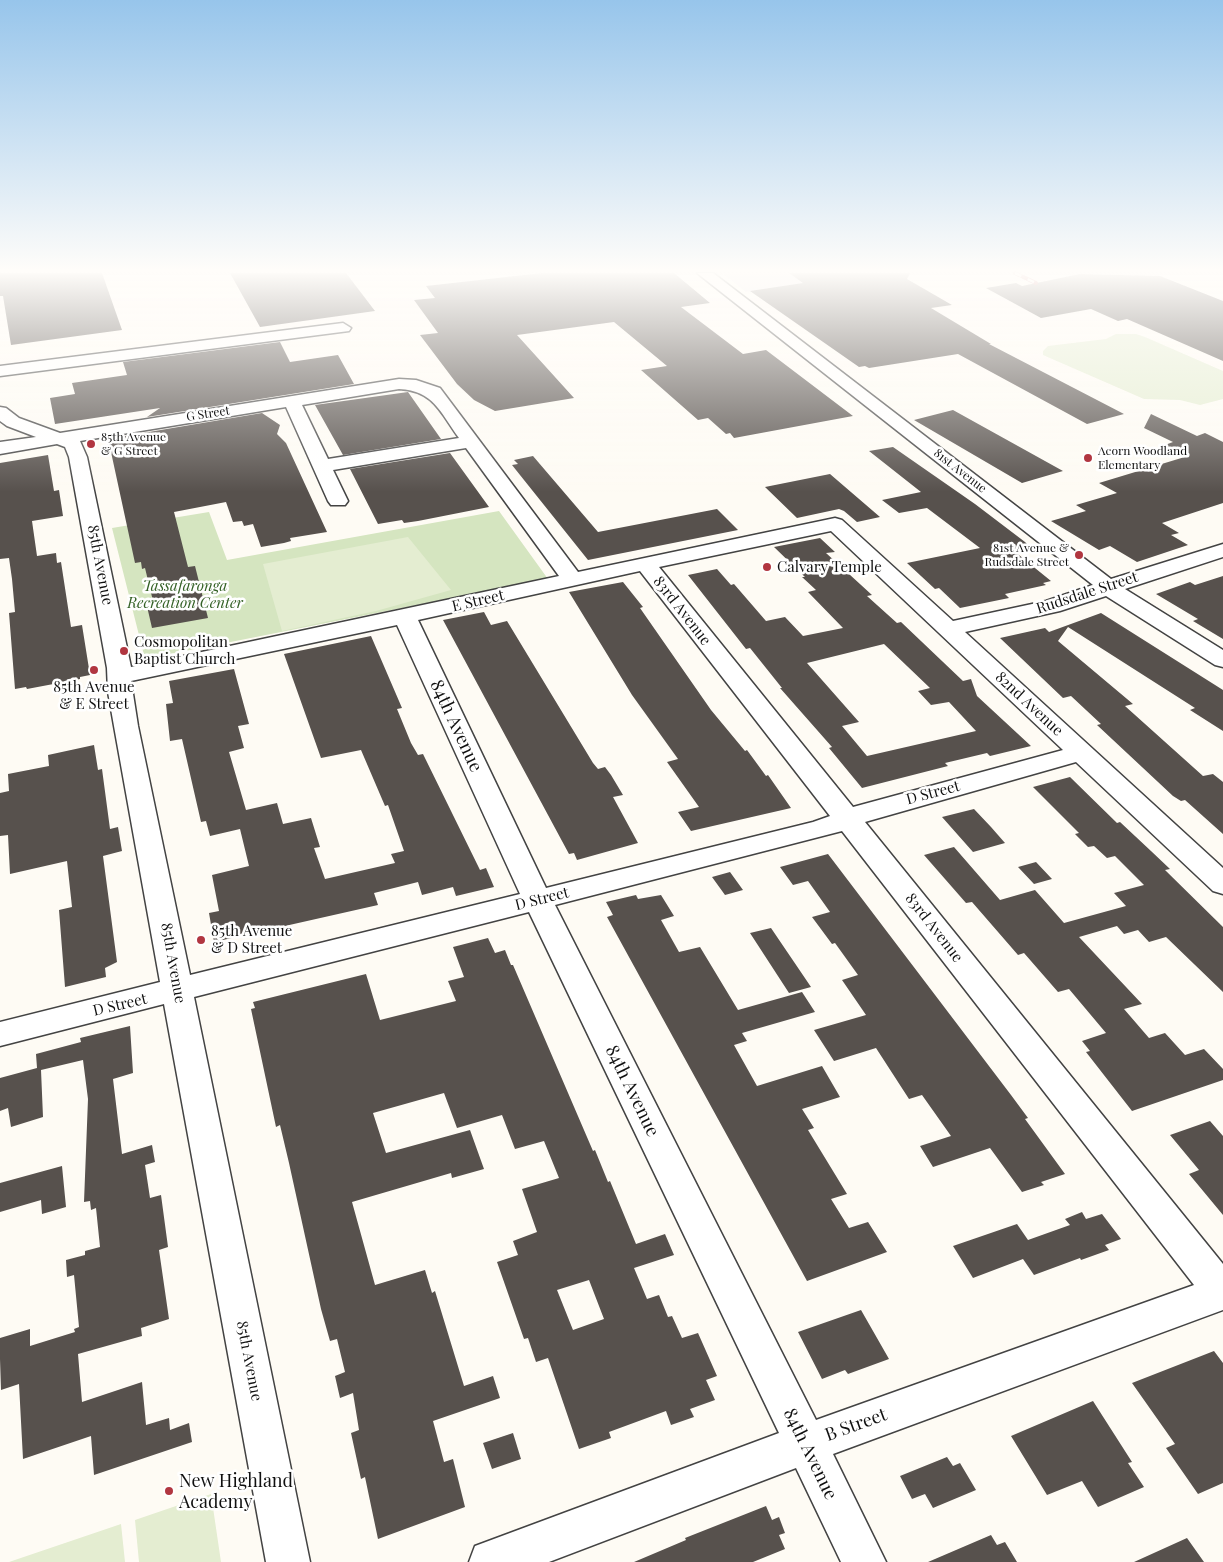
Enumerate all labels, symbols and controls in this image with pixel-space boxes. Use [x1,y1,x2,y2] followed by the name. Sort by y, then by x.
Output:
[185,403,231,425] street label: G Street
[101,430,166,458] place label: 85th Avenue & G Street
[85,438,97,450] marker: 85th Avenue & G Street
[1098,444,1187,472] place label: Acorn Woodland Elementary
[931,446,989,496] street label: 81st Avenue
[1082,452,1094,464] marker: Acorn Woodland Elementary
[83,523,117,607] street label: 85th Avenue
[984,541,1069,569] place label: 81st Avenue & Rudsdale Street
[1073,549,1085,561] marker: 81st Avenue & Rudsdale Street
[777,558,882,576] place label: Calvary Temple
[761,561,773,573] marker: Calvary Temple
[1034,568,1140,618] street label: Rudsdale Street
[649,573,715,649] street label: 83rd Avenue
[127,577,243,612] park label: Tassafaronga Recreation Center
[450,586,506,616] street label: E Street
[134,633,235,668] place label: Cosmopolitan Baptist Church
[118,645,130,657] marker: Cosmopolitan Baptist Church
[88,664,100,676] marker: 85th Avenue & E Street
[991,668,1067,740] street label: 82nd Avenue
[425,677,487,775] street label: 84th Avenue
[53,678,135,713] place label: 85th Avenue & E Street
[904,777,962,809] street label: D Street
[513,884,571,914] street label: D Street
[901,890,967,966] street label: 83rd Avenue
[157,921,189,1005] street label: 85th Avenue
[211,922,292,957] place label: 85th Avenue & D Street
[195,934,207,946] marker: 85th Avenue & D Street
[91,990,149,1020] street label: D Street
[601,1042,663,1140] street label: 84th Avenue
[232,1319,266,1403] street label: 85th Avenue
[822,1404,890,1446] street label: B Street
[779,1405,841,1503] street label: 84th Avenue
[179,1470,293,1512] place label: New Highland Academy
[163,1485,175,1497] marker: New Highland Academy

